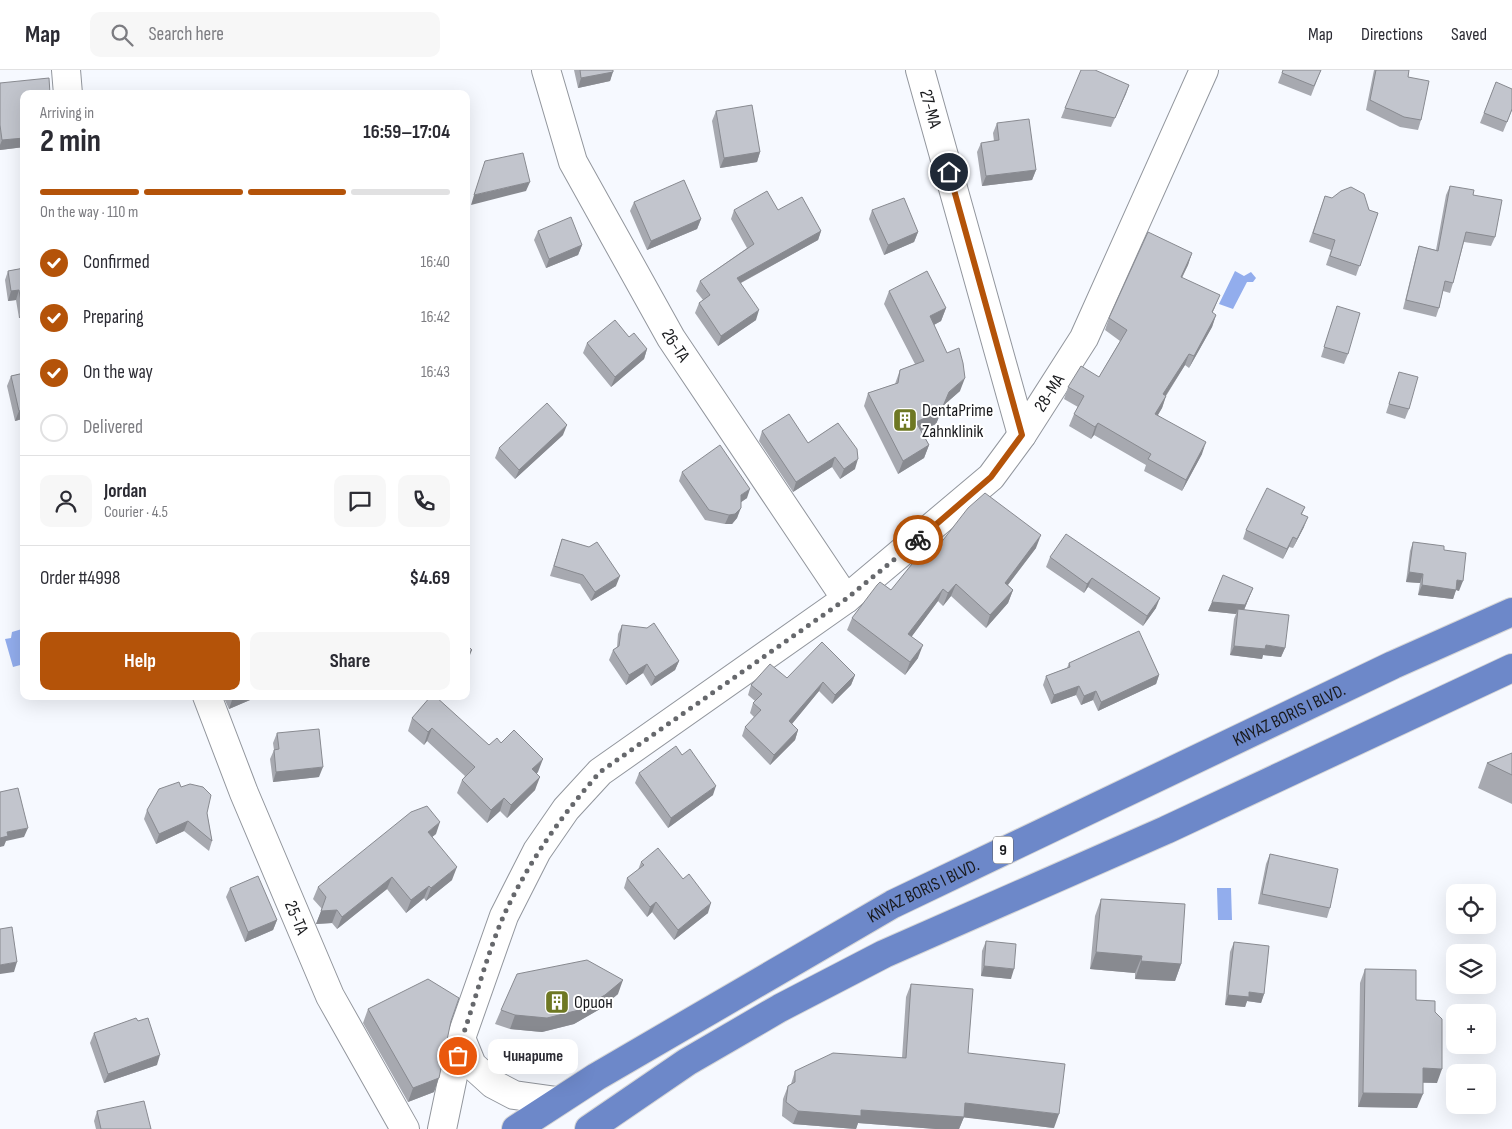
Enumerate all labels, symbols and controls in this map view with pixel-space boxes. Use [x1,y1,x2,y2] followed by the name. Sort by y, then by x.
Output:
[90,12,440,57] search box
[25,20,60,49] text: Map
[108,21,136,49] icon: search
[148,23,224,46] text: Search here
[1308,24,1333,45] text: Map
[1361,24,1423,45] text: Directions
[1451,24,1487,45] text: Saved
[915,87,946,130] street label: 27-МА
[40,104,94,123] text: Arriving in
[363,121,450,144] text: 16:59–17:04
[40,122,101,161] text: 2 min
[928,151,970,193] pin
[935,158,963,186] icon: home
[40,203,138,222] text: On the way · 110 m
[40,249,68,277] icon: check
[83,251,150,274] text: Confirmed
[421,253,450,272] text: 16:40
[40,304,68,332] icon: check
[83,306,144,329] text: Preparing
[421,308,450,327] text: 16:42
[657,325,695,366] street label: 26-ТА
[40,359,68,387] icon: check
[83,361,153,384] text: On the way
[421,363,450,382] text: 16:43
[1029,370,1069,415] street label: 28-МА
[922,400,993,442] place label: DentaPrime Zahnklinik
[892,407,918,433] building icon: DentaPrime Zahnklinik
[83,416,143,439] text: Delivered
[40,475,92,527] button: person
[334,475,386,527] button: chat
[398,475,450,527] button: phone
[104,480,147,503] text: Jordan
[104,503,168,522] text: Courier · 4.5
[893,515,943,565] courier
[904,526,932,554] icon: bike
[40,567,120,590] text: Order #4998
[410,567,450,590] text: $4.69
[40,632,240,690] button: Help
[250,632,450,690] button: Share
[1229,679,1349,751] street label: KNYAZ BORIS I BLVD.
[993,836,1013,864] road number: 9
[863,854,982,927] street label: KNYAZ BORIS I BLVD.
[1446,884,1496,1114] map controls
[1446,884,1496,934] button: locate
[280,897,313,938] street label: 25-ТА
[1446,944,1496,994] button: layers
[544,989,570,1015] building icon: Орион
[574,992,613,1013] place label: Орион
[1446,1004,1496,1054] button: +
[437,1035,479,1077] pin
[488,1038,578,1074] callout: Чинарите
[444,1042,472,1070] icon: bag
[503,1047,563,1066] text: Чинарите
[1446,1064,1496,1114] button: −

